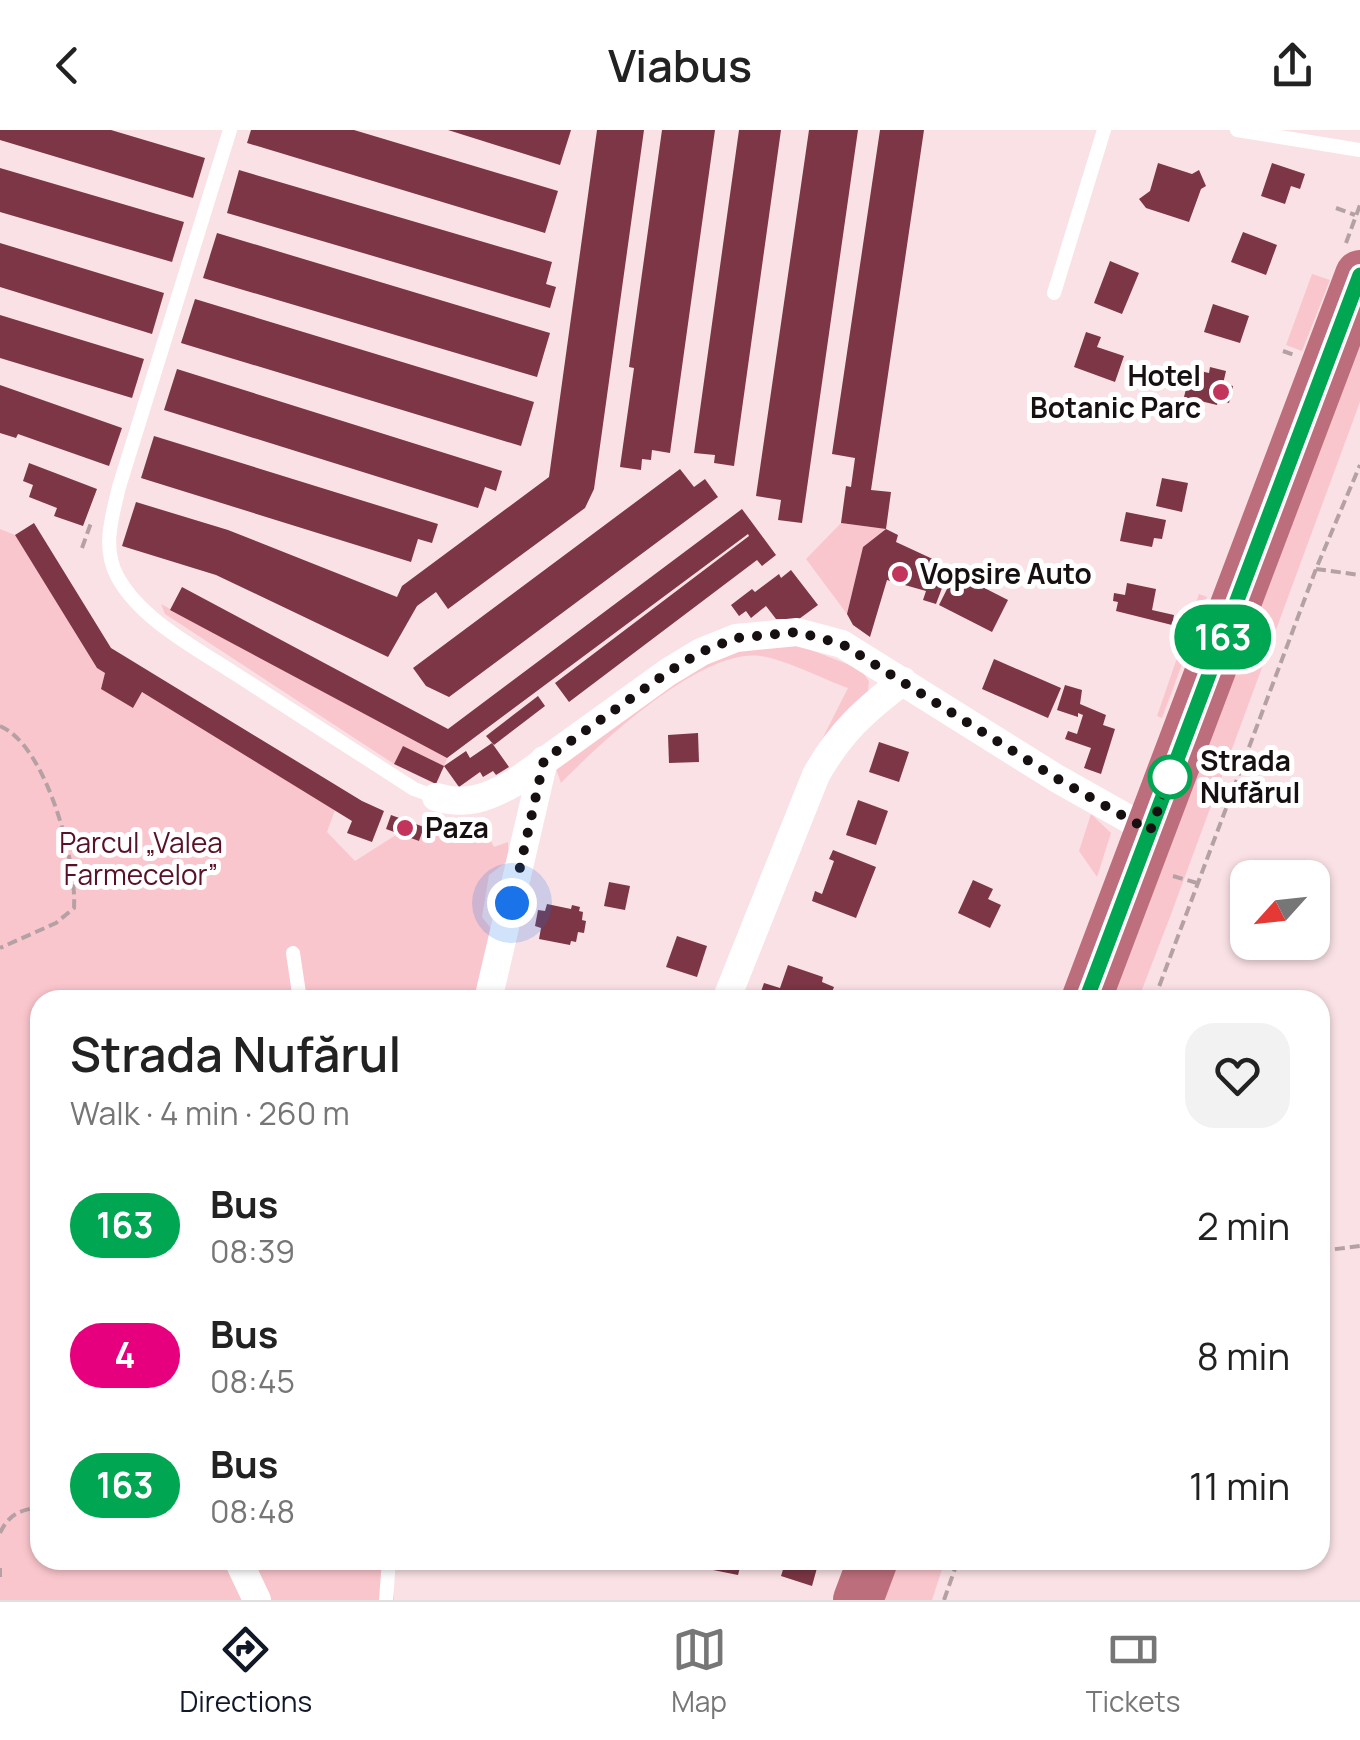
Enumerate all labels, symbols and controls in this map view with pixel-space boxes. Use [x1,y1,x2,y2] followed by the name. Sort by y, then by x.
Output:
[608,34,752,96] text: Viabus
[40,38,95,93] icon: back
[1265,38,1320,93] icon: share
[1030,356,1201,426] place label: Hotel Botanic Parc
[1210,381,1232,403] marker: Hotel Botanic Parc
[920,554,1092,592] place label: Vopsire Auto
[889,563,911,585] marker: Vopsire Auto
[1166,604,1280,670] line badge: 163
[1194,613,1252,661] text: 163
[1200,741,1300,811] place label: Strada Nufărul
[1149,756,1191,798] marker: Strada Nufărul
[425,808,489,846] place label: Paza
[394,817,416,839] marker: Paza
[59,823,223,893] park label: Parcul „Valea Farmecelor”
[1230,860,1330,960] north arrow
[1230,860,1330,960] map controls
[487,878,537,928] your location
[70,1021,401,1086] text: Strada Nufărul
[1185,1023,1290,1128] button: heart
[70,1091,350,1135] text: Walk · 4 min · 260 m
[210,1177,278,1229] text: Bus
[1197,1199,1290,1251] text: 2 min
[96,1201,154,1249] text: 163
[210,1229,295,1273] text: 08:39
[210,1307,278,1359] text: Bus
[1197,1329,1290,1381] text: 8 min
[114,1331,136,1379] text: 4
[210,1359,295,1403] text: 08:45
[210,1437,278,1489] text: Bus
[1189,1459,1290,1511] text: 11 min
[96,1461,154,1509] text: 163
[210,1489,295,1533] text: 08:48
[180,1622,312,1720] tab: Directions
[671,1622,727,1720] tab: Map
[1086,1622,1180,1720] tab: Tickets

